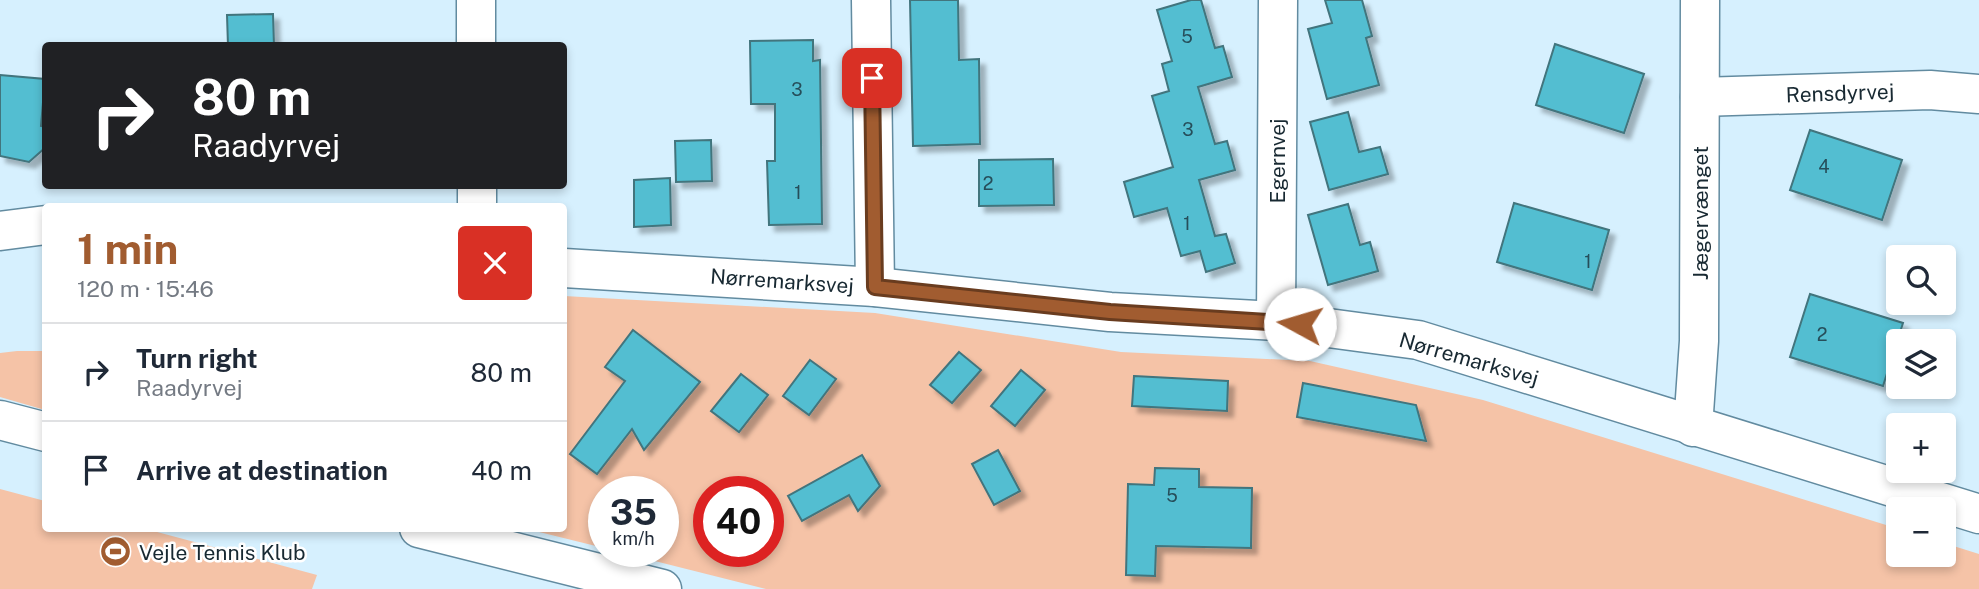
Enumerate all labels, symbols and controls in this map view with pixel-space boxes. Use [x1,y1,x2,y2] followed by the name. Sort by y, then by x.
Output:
[1181,26,1193,47] house number: 5
[842,48,902,108] pin
[853,59,891,97] icon: arrive
[192,68,311,126] text: 80 m
[77,70,168,161] icon: right
[791,79,803,100] house number: 3
[1785,79,1895,107] street label: Rensdyrvej
[1265,118,1290,204] street label: Egernvej
[1182,119,1194,140] house number: 3
[192,127,340,164] text: Raadyrvej
[1688,146,1713,280] street label: Jægervænget
[1818,156,1830,177] house number: 4
[983,173,993,194] house number: 2
[794,182,802,203] house number: 1
[1183,213,1191,234] house number: 1
[77,224,178,273] text: 1 min
[458,226,532,300] button: close
[1886,245,1956,567] map controls
[1886,245,1956,315] button: search
[1584,251,1592,272] house number: 1
[709,264,855,298] street label: Nørremarksvej
[77,275,214,302] text: 120 m · 15:46
[1263,287,1337,361] position arrow
[1817,324,1827,345] house number: 2
[1396,327,1542,391] street label: Nørremarksvej
[1886,329,1956,399] button: layers
[136,343,258,374] text: Turn right
[77,353,115,391] icon: right
[471,357,532,388] text: 80 m
[136,374,243,401] text: Raadyrvej
[1886,413,1956,483] button: +
[77,451,115,489] icon: arrive
[136,455,388,486] text: Arrive at destination
[471,455,532,486] text: 40 m
[693,476,784,567] speed limit sign: 40
[1166,485,1178,506] house number: 5
[610,492,657,533] text: 35
[1886,497,1956,567] button: −
[612,528,655,549] text: km/h
[99,535,133,569] sports icon: Vejle Tennis Klub
[139,540,306,565] place label: Vejle Tennis Klub

